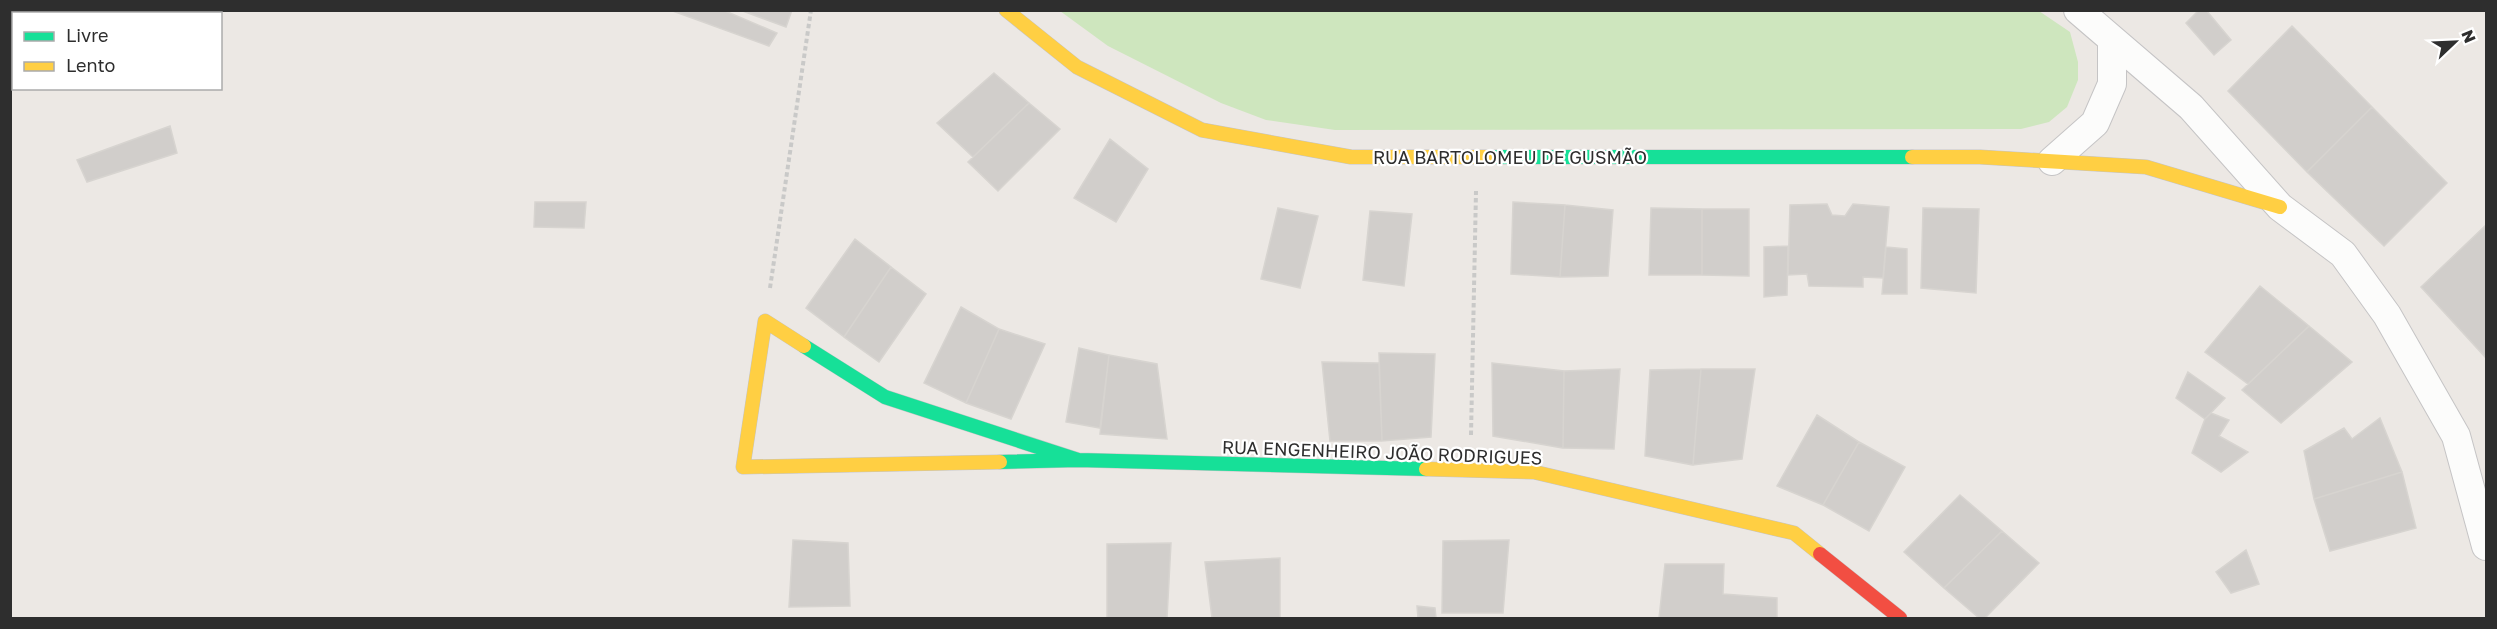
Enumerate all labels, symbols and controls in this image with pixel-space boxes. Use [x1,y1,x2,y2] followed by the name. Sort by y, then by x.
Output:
[12,12,222,90] legend
[2425,12,2485,72] north arrow
[66,24,108,46] text: Livre
[2457,27,2480,46] text: N
[66,54,115,76] text: Lento
[1373,146,1647,168] street label: RUA BARTOLOMEU DE GUSMÃO
[1221,435,1543,469] street label: RUA ENGENHEIRO JOÃO RODRIGUES

